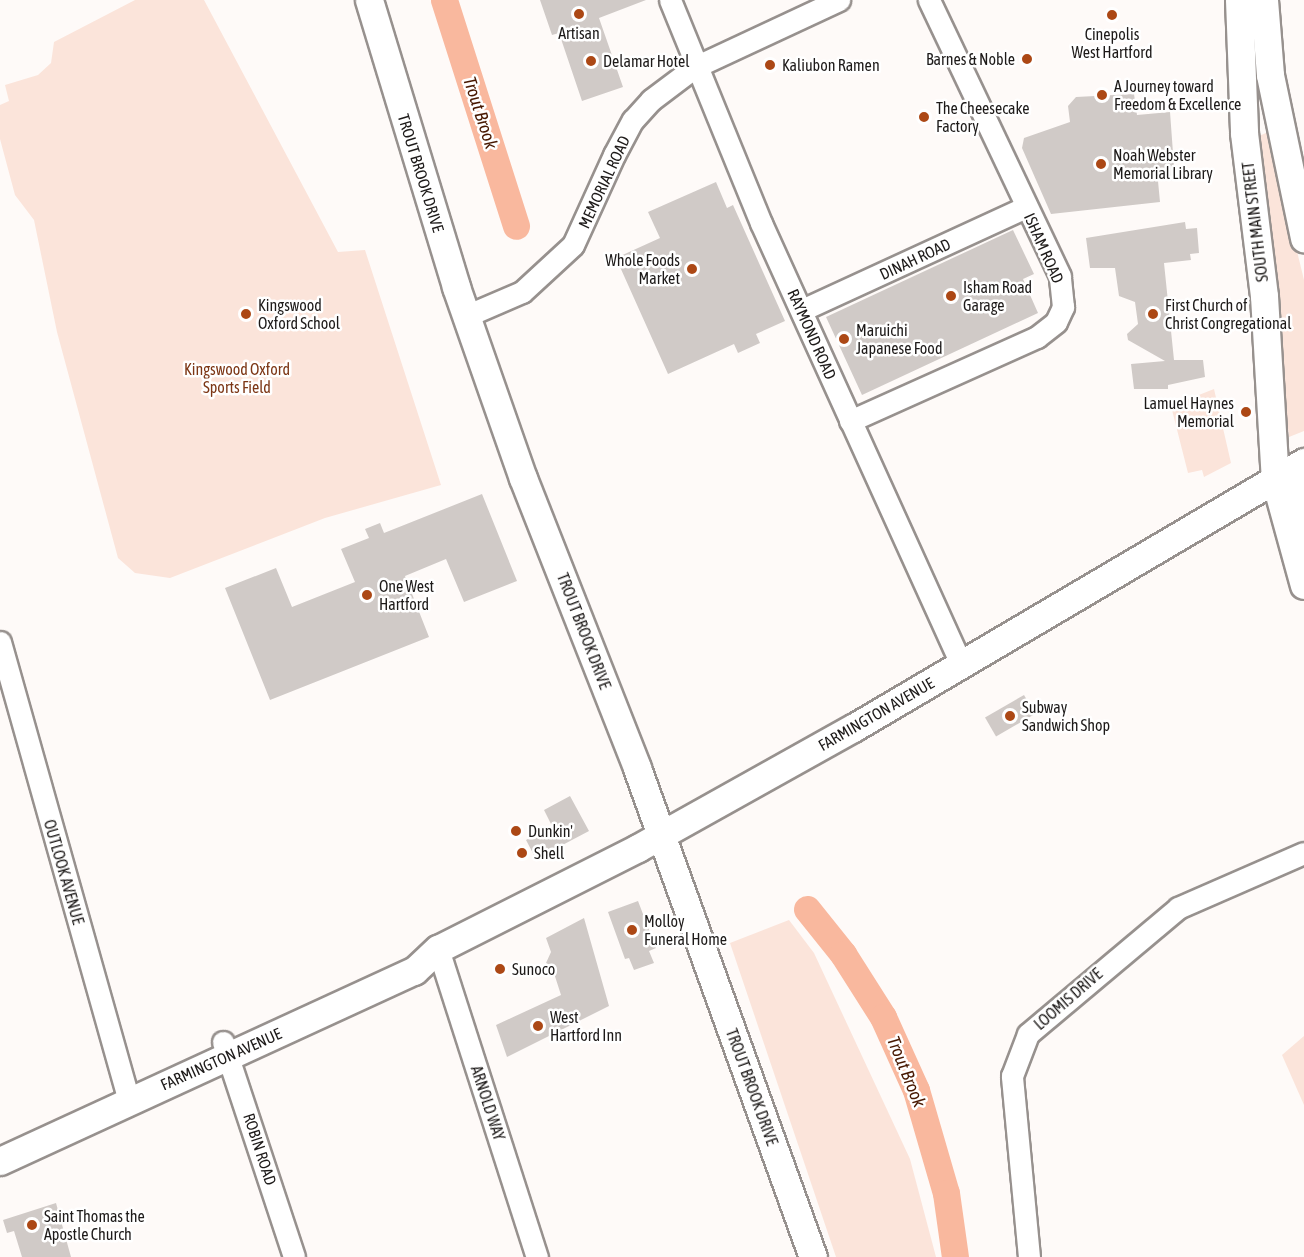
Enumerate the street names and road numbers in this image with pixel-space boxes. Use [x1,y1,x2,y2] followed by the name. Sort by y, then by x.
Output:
[394,112,448,234] street label: TROUT BROOK DRIVE
[574,133,634,231] street label: MEMORIAL ROAD
[1238,161,1272,283] street label: SOUTH MAIN STREET
[1020,210,1068,286] street label: ISHAM ROAD
[877,234,953,284] street label: DINAH ROAD
[784,286,840,382] street label: RAYMOND ROAD
[553,570,615,692] street label: TROUT BROOK DRIVE
[815,673,937,755] street label: FARMINGTON AVENUE
[40,817,88,927] street label: OUTLOOK AVENUE
[1030,964,1106,1034] street label: LOOMIS DRIVE
[158,1024,284,1094] street label: FARMINGTON AVENUE
[722,1026,782,1148] street label: TROUT BROOK DRIVE
[467,1063,509,1143] street label: ARNOLD WAY
[239,1111,281,1187] street label: ROBIN ROAD

